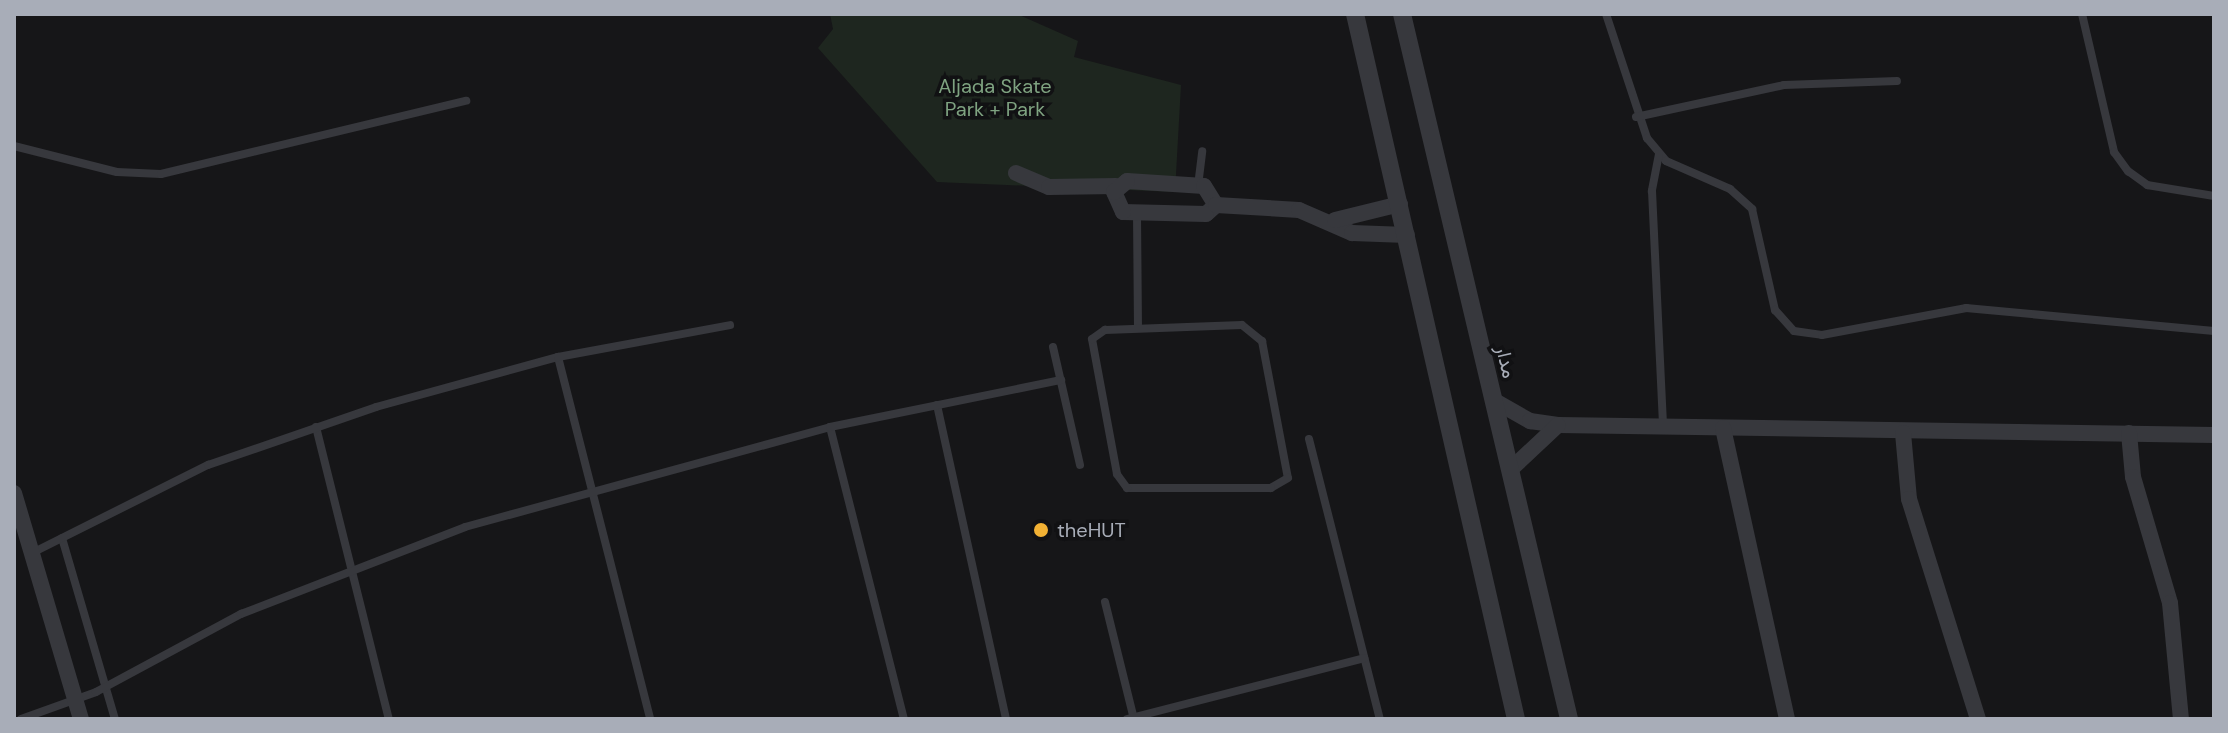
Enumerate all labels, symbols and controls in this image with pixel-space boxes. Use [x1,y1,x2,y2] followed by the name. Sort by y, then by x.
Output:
[938,75,1052,122] park label: Aljada Skate Park + Park
[1491,343,1521,381] street label: مدار
[1057,518,1126,542] place label: theHUT
[1032,521,1050,539] marker: theHUT

